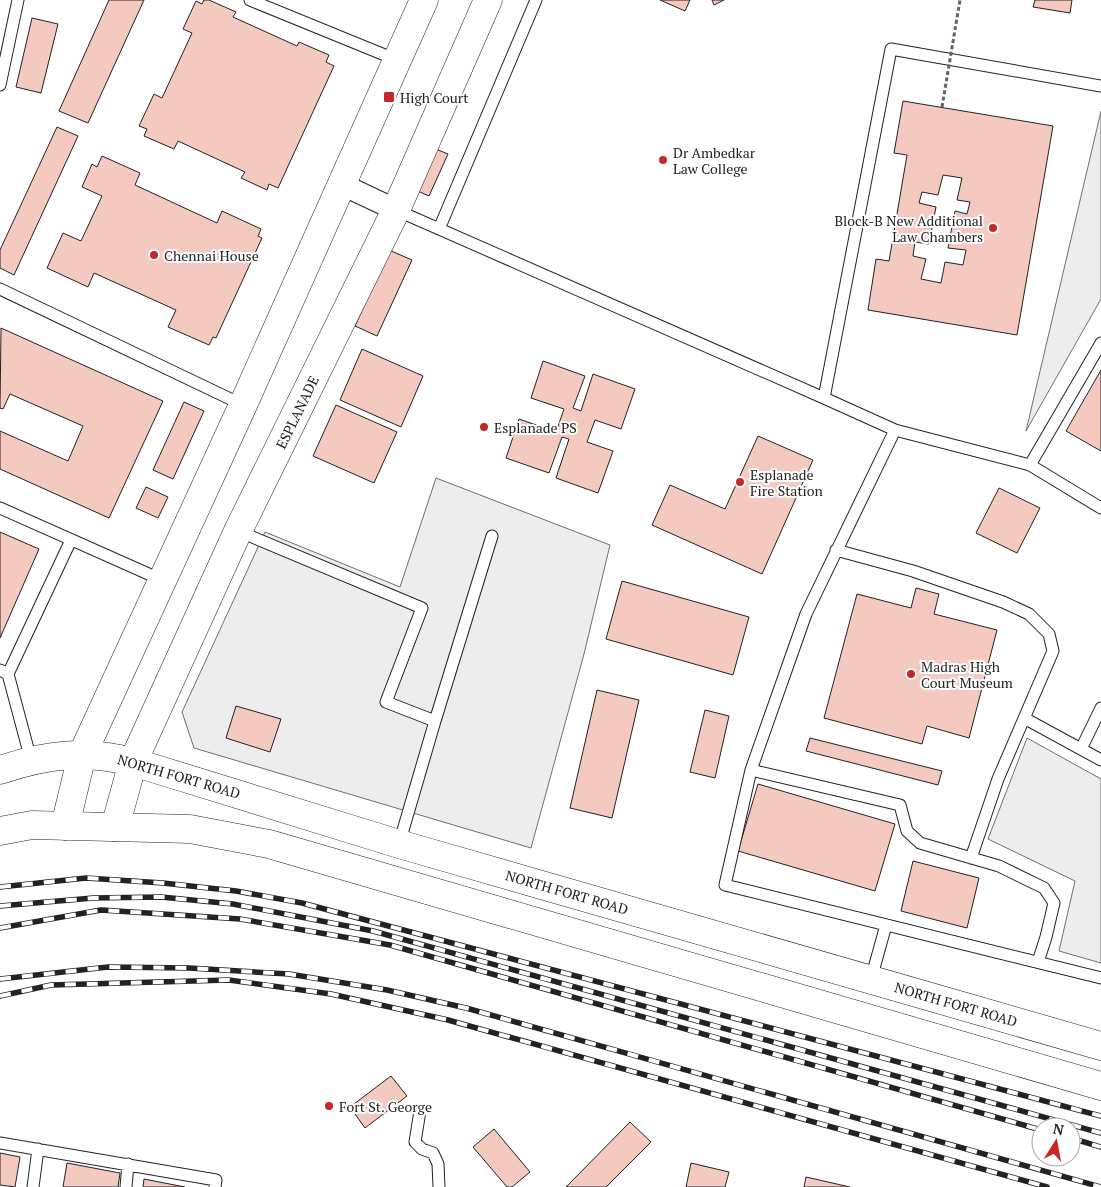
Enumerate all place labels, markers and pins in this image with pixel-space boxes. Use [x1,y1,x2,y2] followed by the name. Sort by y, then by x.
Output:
[400,88,469,107] place label: High Court
[382,90,396,104] marker: High Court
[673,143,756,178] place label: Dr Ambedkar Law College
[657,154,669,166] marker: Dr Ambedkar Law College
[834,211,983,246] place label: Block-B New Additional Law Chambers
[987,222,999,234] marker: Block-B New Additional Law Chambers
[164,246,259,265] place label: Chennai House
[148,249,160,261] marker: Chennai House
[494,418,577,437] place label: Esplanade PS
[478,421,490,433] marker: Esplanade PS
[750,465,824,500] place label: Esplanade Fire Station
[734,476,746,488] marker: Esplanade Fire Station
[921,657,1013,692] place label: Madras High Court Museum
[905,668,917,680] marker: Madras High Court Museum
[339,1097,432,1116] place label: Fort St. George
[323,1100,335,1112] marker: Fort St. George

